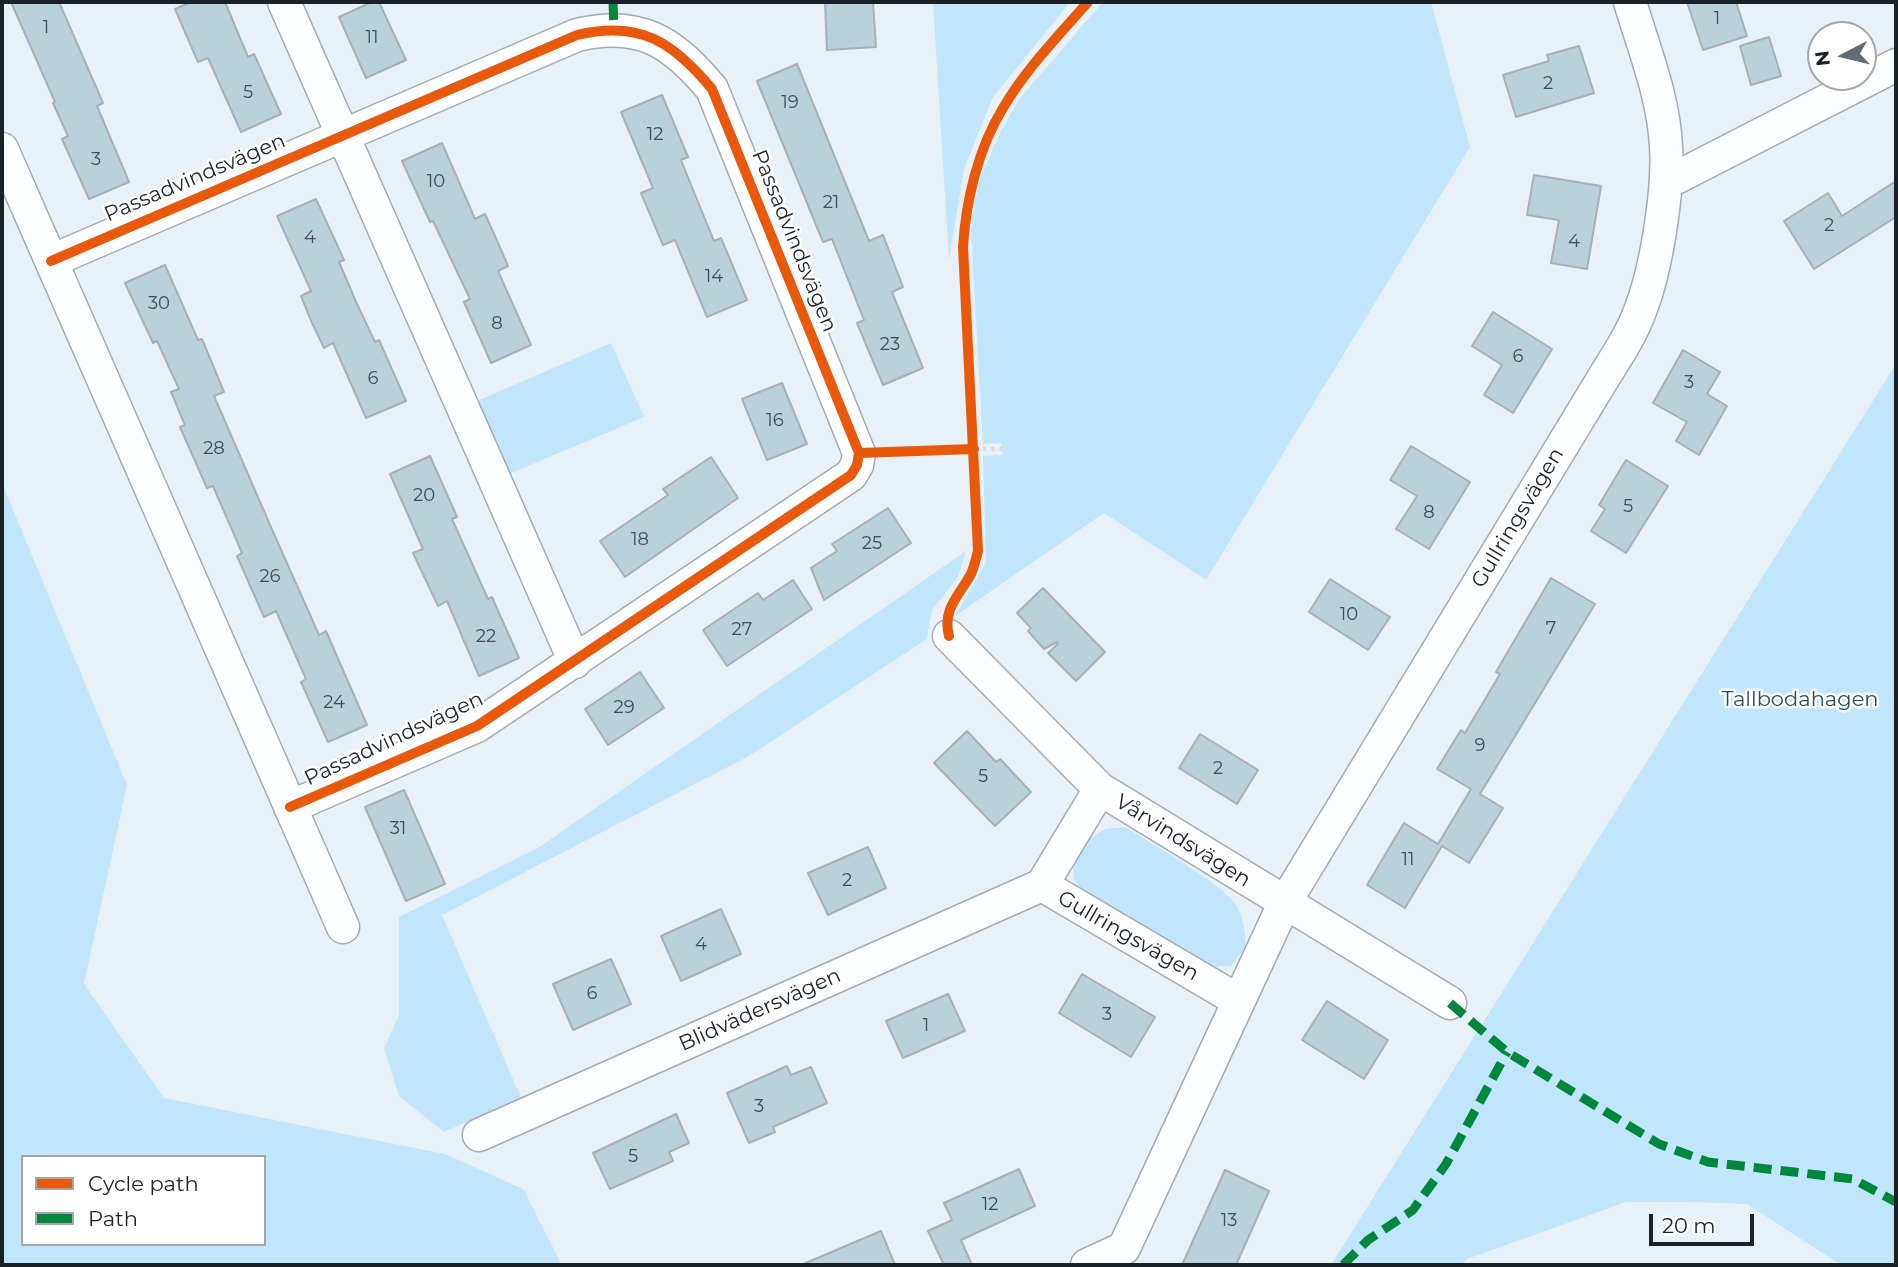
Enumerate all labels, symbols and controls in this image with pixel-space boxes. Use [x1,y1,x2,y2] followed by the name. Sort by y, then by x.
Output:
[1714,8,1720,30] house number: 1
[43,17,49,39] house number: 1
[1807,21,1877,91] north arrow
[366,27,378,49] house number: 11
[1810,49,1835,67] text: N
[1543,73,1553,95] house number: 2
[243,82,253,104] house number: 5
[781,92,799,114] house number: 19
[647,124,663,146] house number: 12
[101,128,289,228] street label: Passadvindsvägen
[746,146,842,336] street label: Passadvindsvägen
[91,149,101,171] house number: 3
[427,171,445,193] house number: 10
[823,192,839,214] house number: 21
[1824,215,1834,237] house number: 2
[304,227,316,249] house number: 4
[1568,231,1580,253] house number: 4
[705,266,723,288] house number: 14
[148,293,170,315] house number: 30
[491,313,503,335] house number: 8
[880,334,900,356] house number: 23
[1513,346,1523,368] house number: 6
[368,368,378,390] house number: 6
[1684,372,1694,394] house number: 3
[766,410,784,432] house number: 16
[203,438,225,460] house number: 28
[1466,443,1570,593] street label: Gullringsvägen
[413,485,435,507] house number: 20
[1623,496,1633,518] house number: 5
[1423,502,1435,524] house number: 8
[631,529,649,551] house number: 18
[862,533,882,555] house number: 25
[259,566,281,588] house number: 26
[1340,604,1358,626] house number: 10
[1546,618,1556,640] house number: 7
[732,619,752,641] house number: 27
[476,626,496,648] house number: 22
[301,687,487,791] street label: Passadvindsvägen
[1721,687,1879,713] park label: Tallbodahagen
[323,692,345,714] house number: 24
[613,697,635,719] house number: 29
[1475,735,1485,757] house number: 9
[1213,758,1223,780] house number: 2
[978,766,988,788] house number: 5
[1111,789,1255,893] street label: Vårvindsvägen
[390,818,406,840] house number: 31
[1402,849,1414,871] house number: 11
[842,870,852,892] house number: 2
[1053,885,1203,987] street label: Gullringsvägen
[695,934,707,956] house number: 4
[675,963,845,1057] street label: Blidvädersvägen
[587,983,597,1005] house number: 6
[1102,1004,1112,1026] house number: 3
[923,1015,929,1037] house number: 1
[754,1096,764,1118] house number: 3
[628,1146,638,1168] house number: 5
[21,1155,266,1246] legend
[88,1171,199,1196] text: Cycle path
[982,1194,998,1216] house number: 12
[1653,1200,1758,1244] scale bar
[88,1206,138,1231] text: Path
[1221,1210,1237,1232] house number: 13
[1662,1213,1716,1238] text: 20 m

